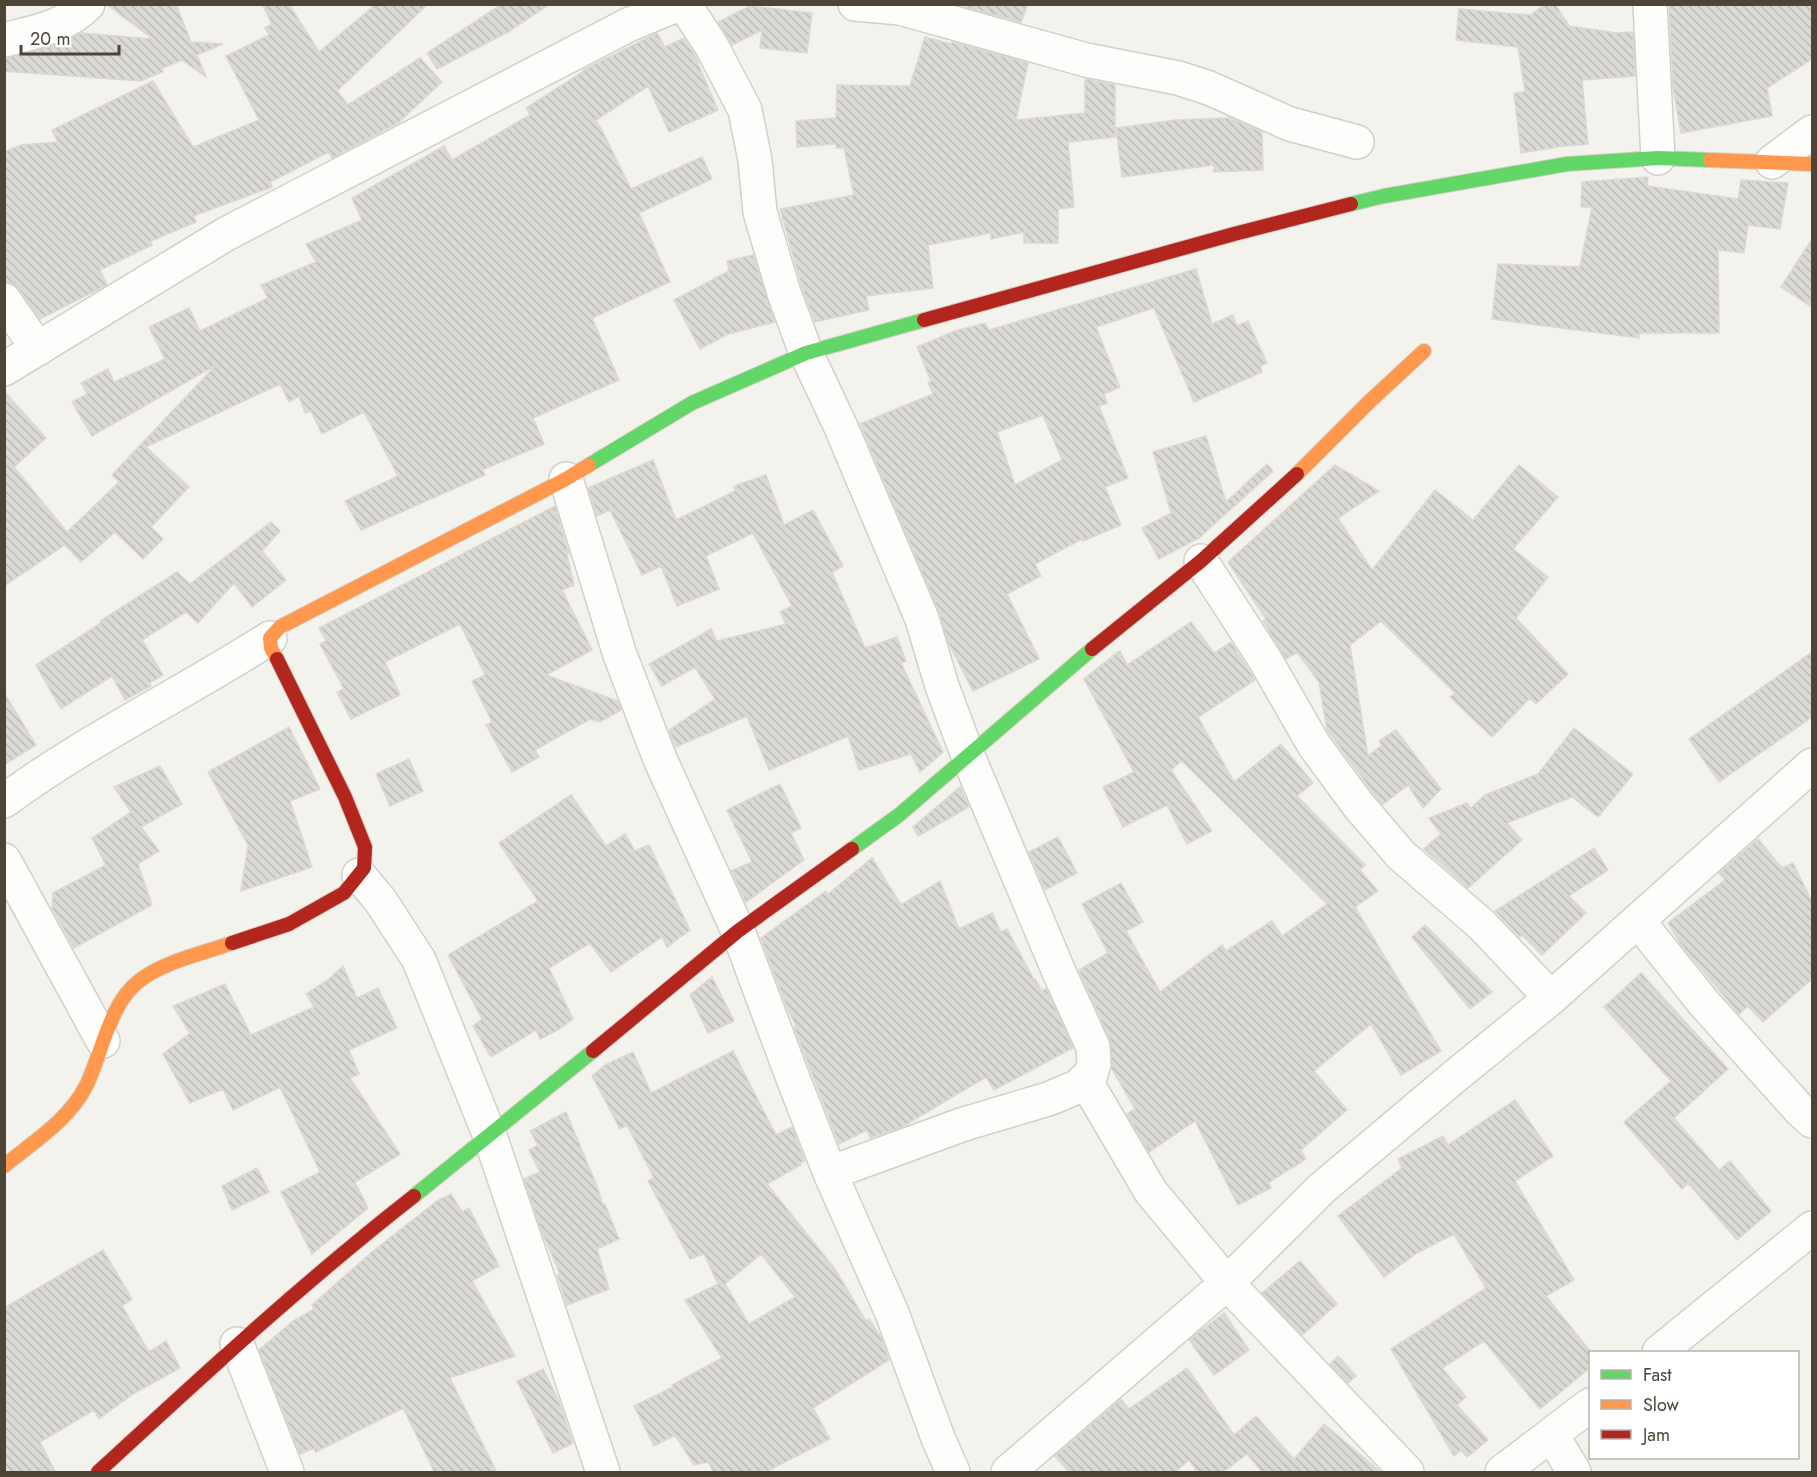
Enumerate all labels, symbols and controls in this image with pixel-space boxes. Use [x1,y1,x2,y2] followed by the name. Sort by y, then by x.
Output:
[21,18,118,56] scale bar
[30,26,70,52] text: 20 m
[1589,1351,1799,1459] legend
[1643,1362,1672,1388] text: Fast
[1643,1392,1680,1418] text: Slow
[1641,1422,1670,1448] text: Jam

